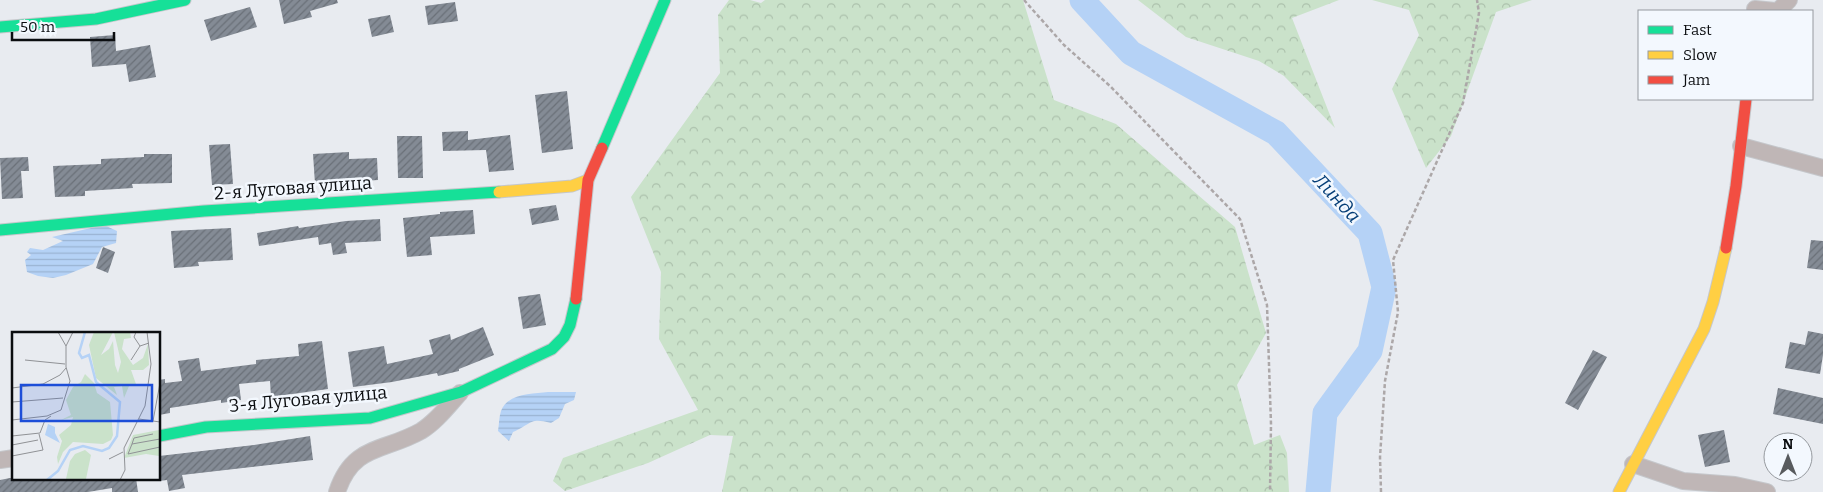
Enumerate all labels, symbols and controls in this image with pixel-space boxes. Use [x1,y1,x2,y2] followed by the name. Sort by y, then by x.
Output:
[12,10,115,42] scale bar
[1638,10,1813,100] legend
[20,18,56,36] text: 50 m
[1683,21,1712,39] text: Fast
[1683,46,1718,64] text: Slow
[1682,71,1711,89] text: Jam
[1308,168,1365,227] water label: Линда
[213,171,373,204] street label: 2-я Луговая улица
[12,332,160,480] inset map
[228,381,388,417] street label: 3-я Луговая улица
[1763,432,1813,482] north arrow
[1783,436,1794,453] text: N

